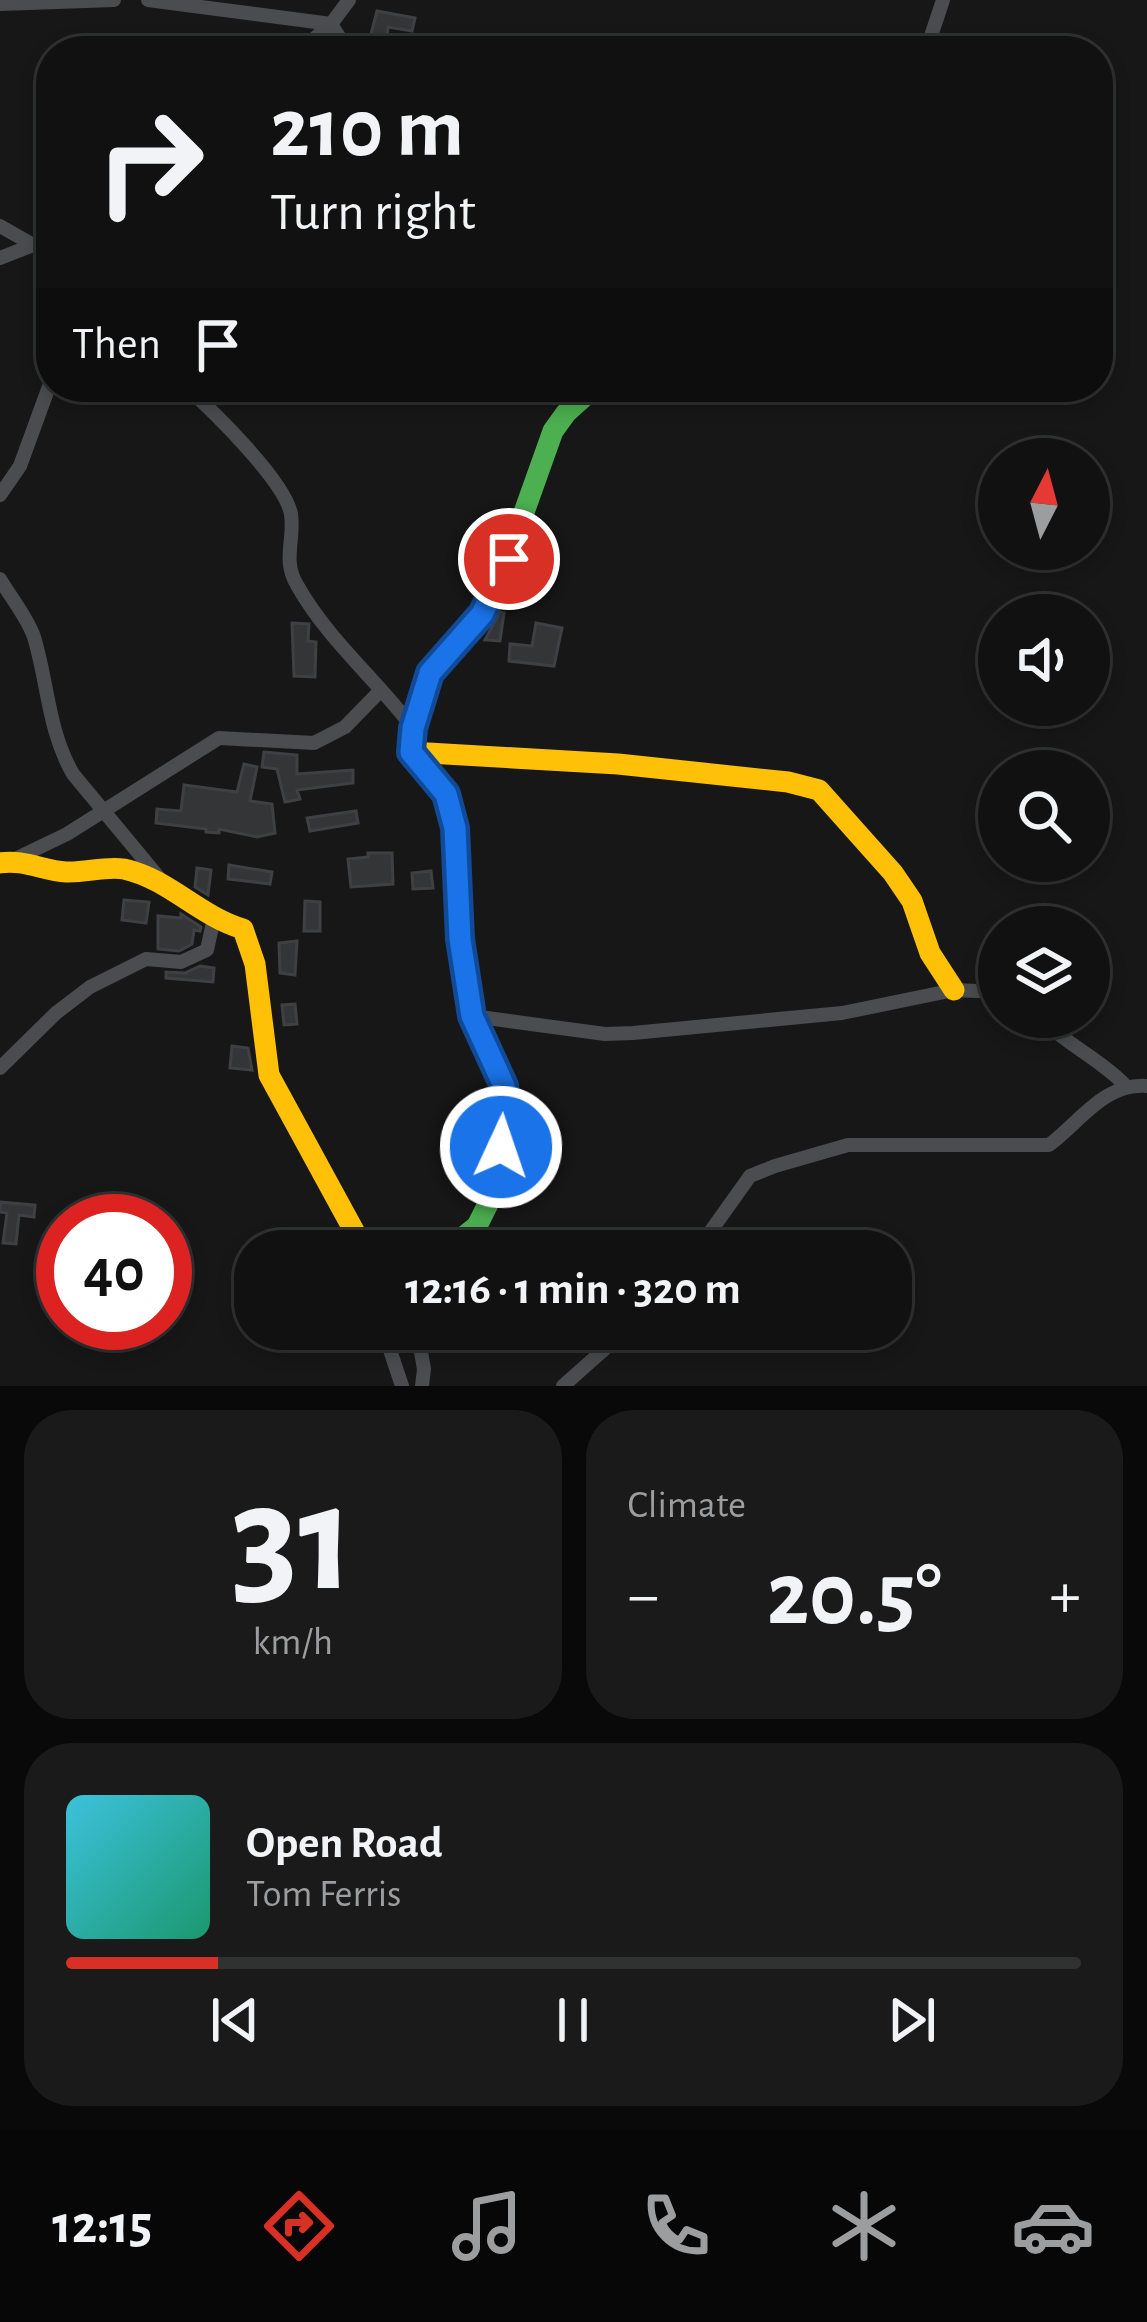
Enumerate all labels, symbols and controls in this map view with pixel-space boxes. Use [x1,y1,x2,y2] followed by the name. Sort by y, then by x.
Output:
[72,84,228,240] icon: right
[270,88,464,172] text: 210 m
[270,186,476,240] text: Turn right
[185,312,251,378] icon: arrive
[72,322,161,367] text: Then
[978,438,1110,570] north arrow
[978,438,1110,1038] map controls
[458,508,560,610] pin
[476,526,542,592] icon: arrive
[978,594,1110,726] button: sound
[978,750,1110,882] button: search
[978,906,1110,1038] button: layers
[438,1084,564,1210] position arrow
[36,1194,192,1350] speed limit sign: 40
[405,1267,741,1312] text: 12:16 · 1 min · 320 m
[231,1463,354,1619] text: 31
[628,1486,746,1525] text: Climate
[767,1551,942,1641] text: 20.5°
[628,1563,659,1629] text: −
[1049,1563,1081,1629] text: +
[253,1623,333,1662] text: km/h
[246,1821,443,1866] text: Open Road
[246,1875,402,1914] text: Tom Ferris
[202,1987,268,2053] icon: previous
[540,1987,606,2053] icon: pause
[879,1987,945,2053] icon: next
[257,2184,341,2268] icon: directions
[445,2184,529,2268] icon: music
[634,2184,718,2268] icon: phone
[822,2184,906,2268] icon: climate
[1011,2184,1095,2268] icon: car
[52,2199,152,2253] text: 12:15

